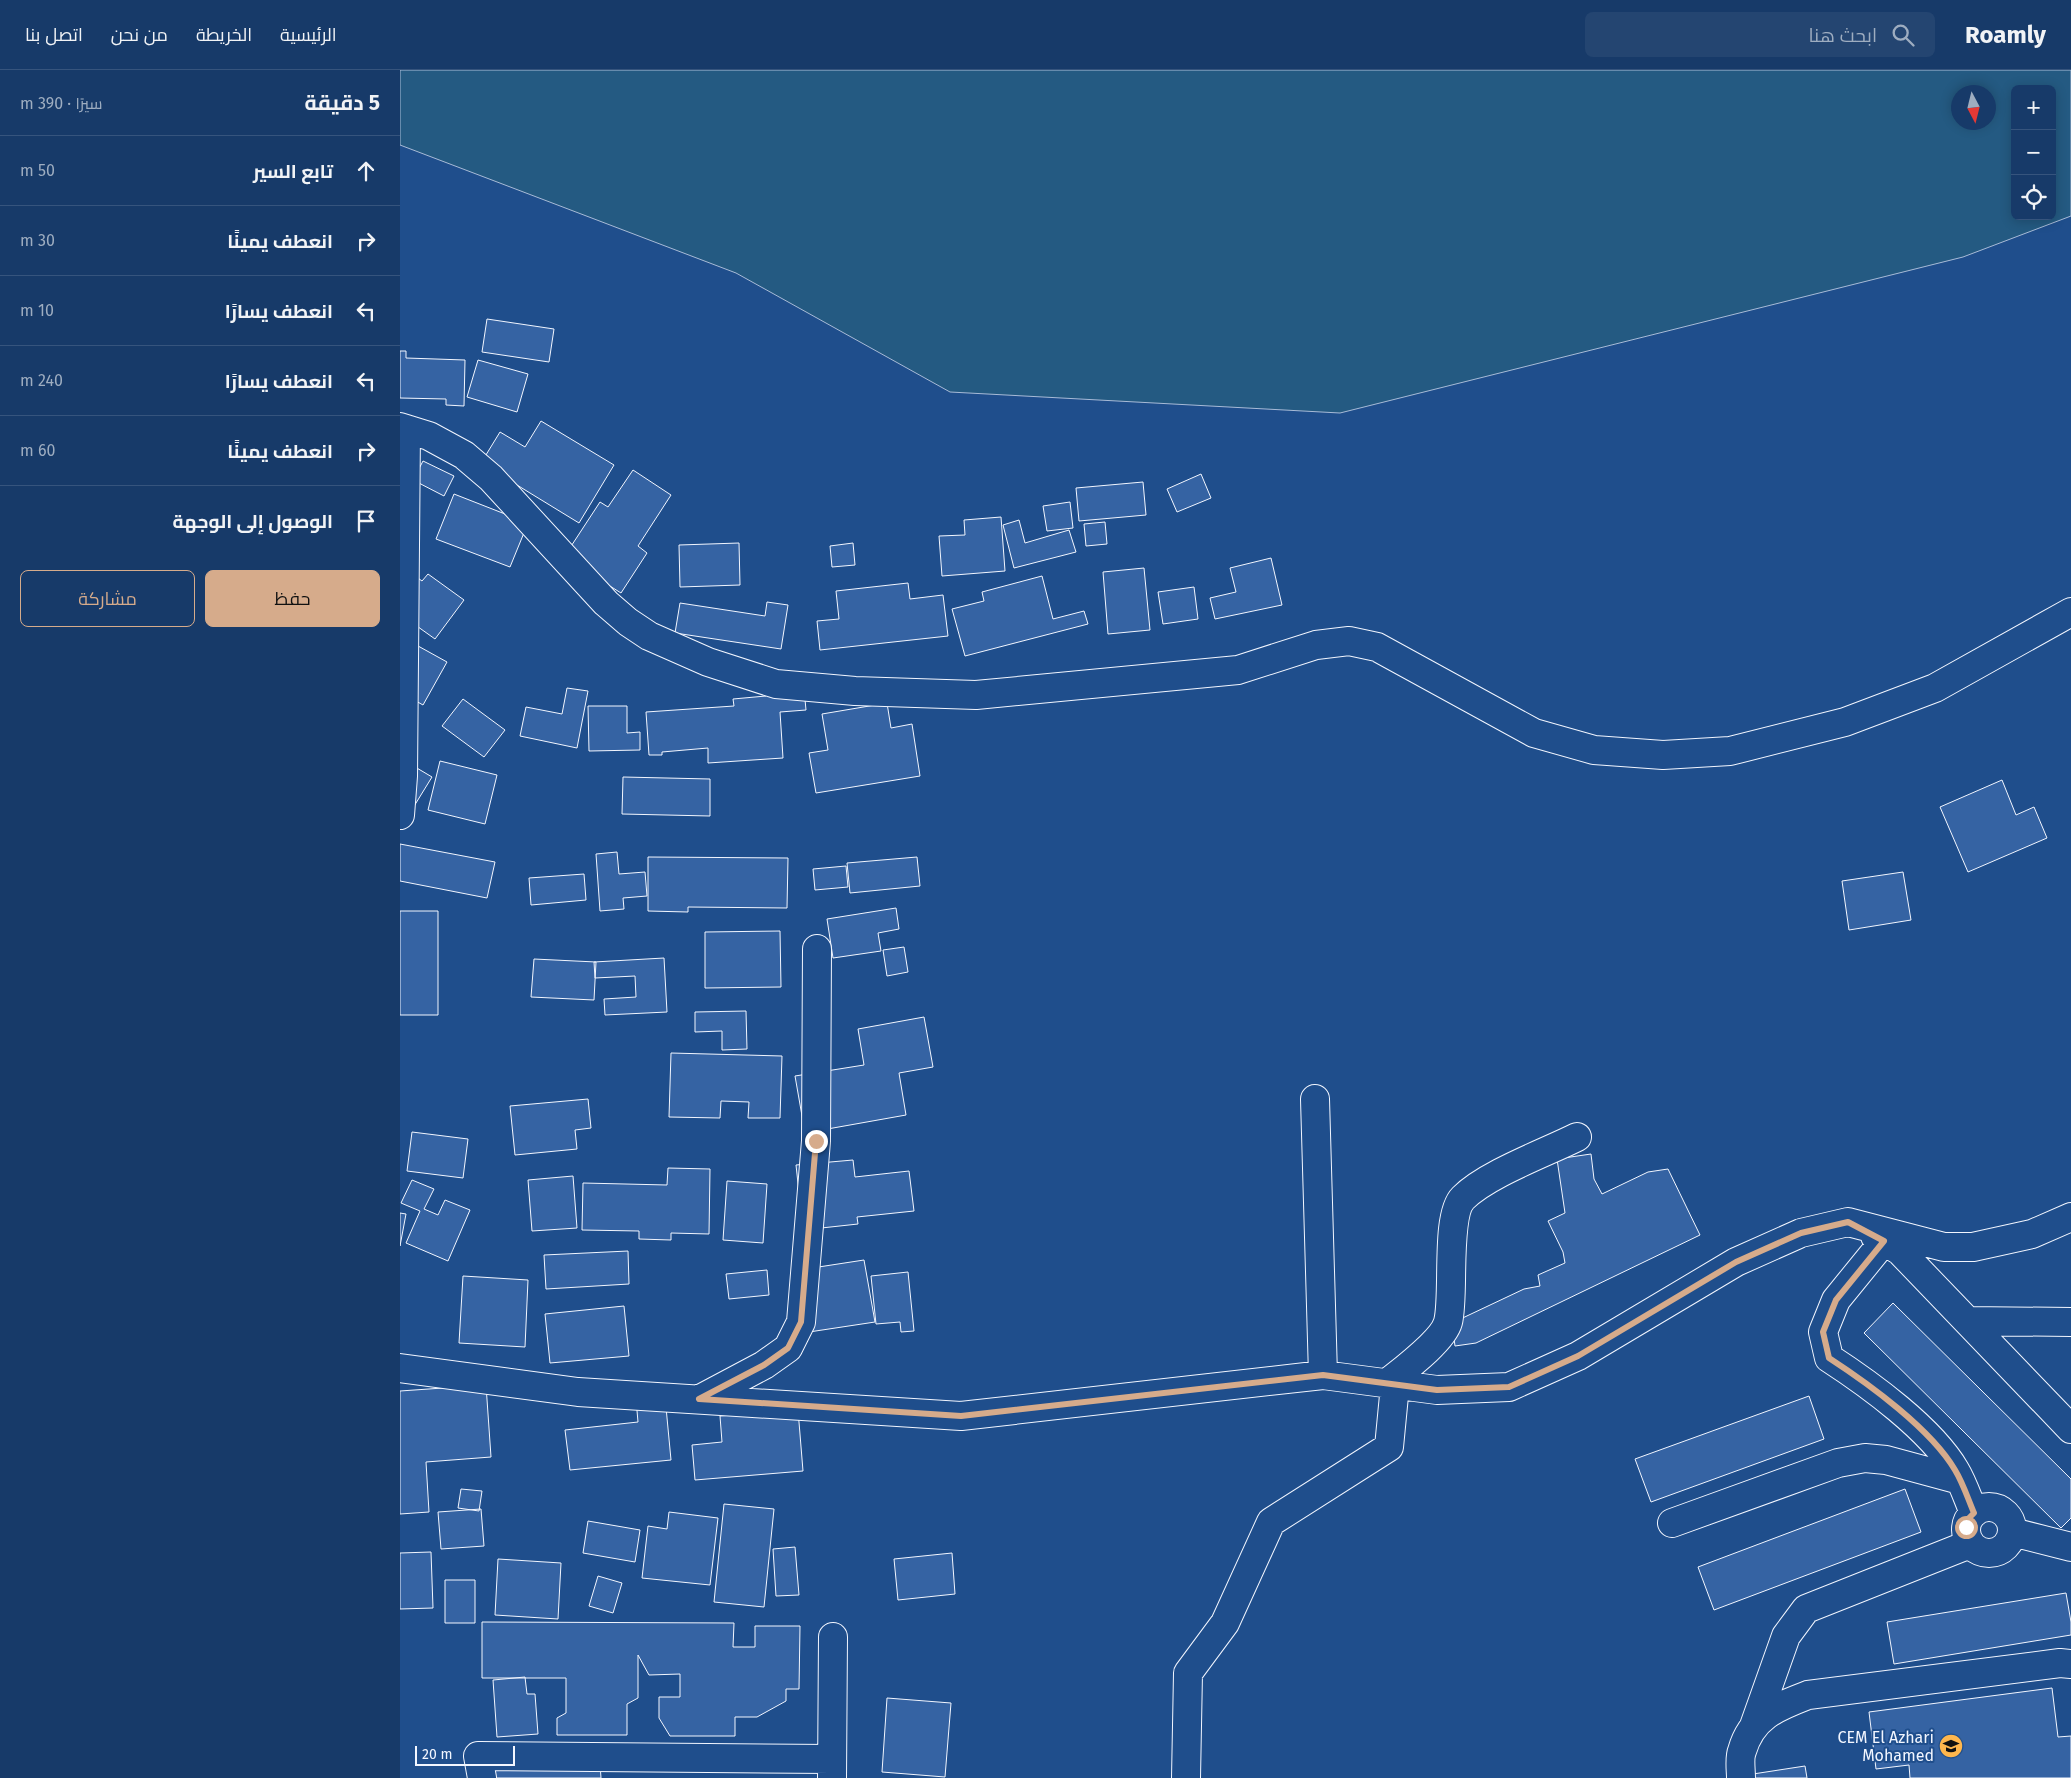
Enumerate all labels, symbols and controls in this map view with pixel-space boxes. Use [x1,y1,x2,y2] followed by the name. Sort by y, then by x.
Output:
[1585,12,1935,57] search box
[1889,21,1917,49] icon: search
[1965,21,2046,49] text: Roamly
[25,24,83,46] text: اتصل بنا
[111,24,168,46] text: من نحن
[196,24,252,46] text: الخريطة
[280,24,337,46] text: الرئيسية
[1809,24,1877,47] text: ابحث هنا
[1951,85,1996,130] north arrow
[2011,85,2056,220] map controls
[2011,85,2056,130] button: +
[304,90,380,116] text: 5 دقيقة
[20,94,102,113] text: سيرًا · 390 m
[2011,130,2056,175] button: −
[352,157,380,185] icon: ahead
[253,160,333,183] text: تابع السير
[20,161,55,180] text: 50 m
[2011,175,2056,220] button: locate
[352,227,380,255] icon: right
[227,230,333,253] text: انعطف يمينًا
[20,231,55,250] text: 30 m
[352,297,380,325] icon: left
[225,300,333,323] text: انعطف يسارًا
[20,301,54,320] text: 10 m
[352,367,380,395] icon: left
[225,370,333,393] text: انعطف يسارًا
[20,371,63,390] text: 240 m
[352,437,380,465] icon: right
[227,440,333,463] text: انعطف يمينًا
[20,441,55,460] text: 60 m
[352,507,380,535] icon: arrive
[173,510,333,533] text: الوصول إلى الوجهة
[20,570,195,627] button: مشاركة
[205,570,380,627] button: حفظ
[805,1130,828,1153] route end
[1955,1516,1978,1539] route start
[1837,1728,1934,1765] place label: CEM El Azhari Mohamed
[1938,1733,1964,1759] school or university icon: CEM El Azhari Mohamed
[415,1743,515,1766] scale bar
[422,1746,452,1763] text: 20 m

